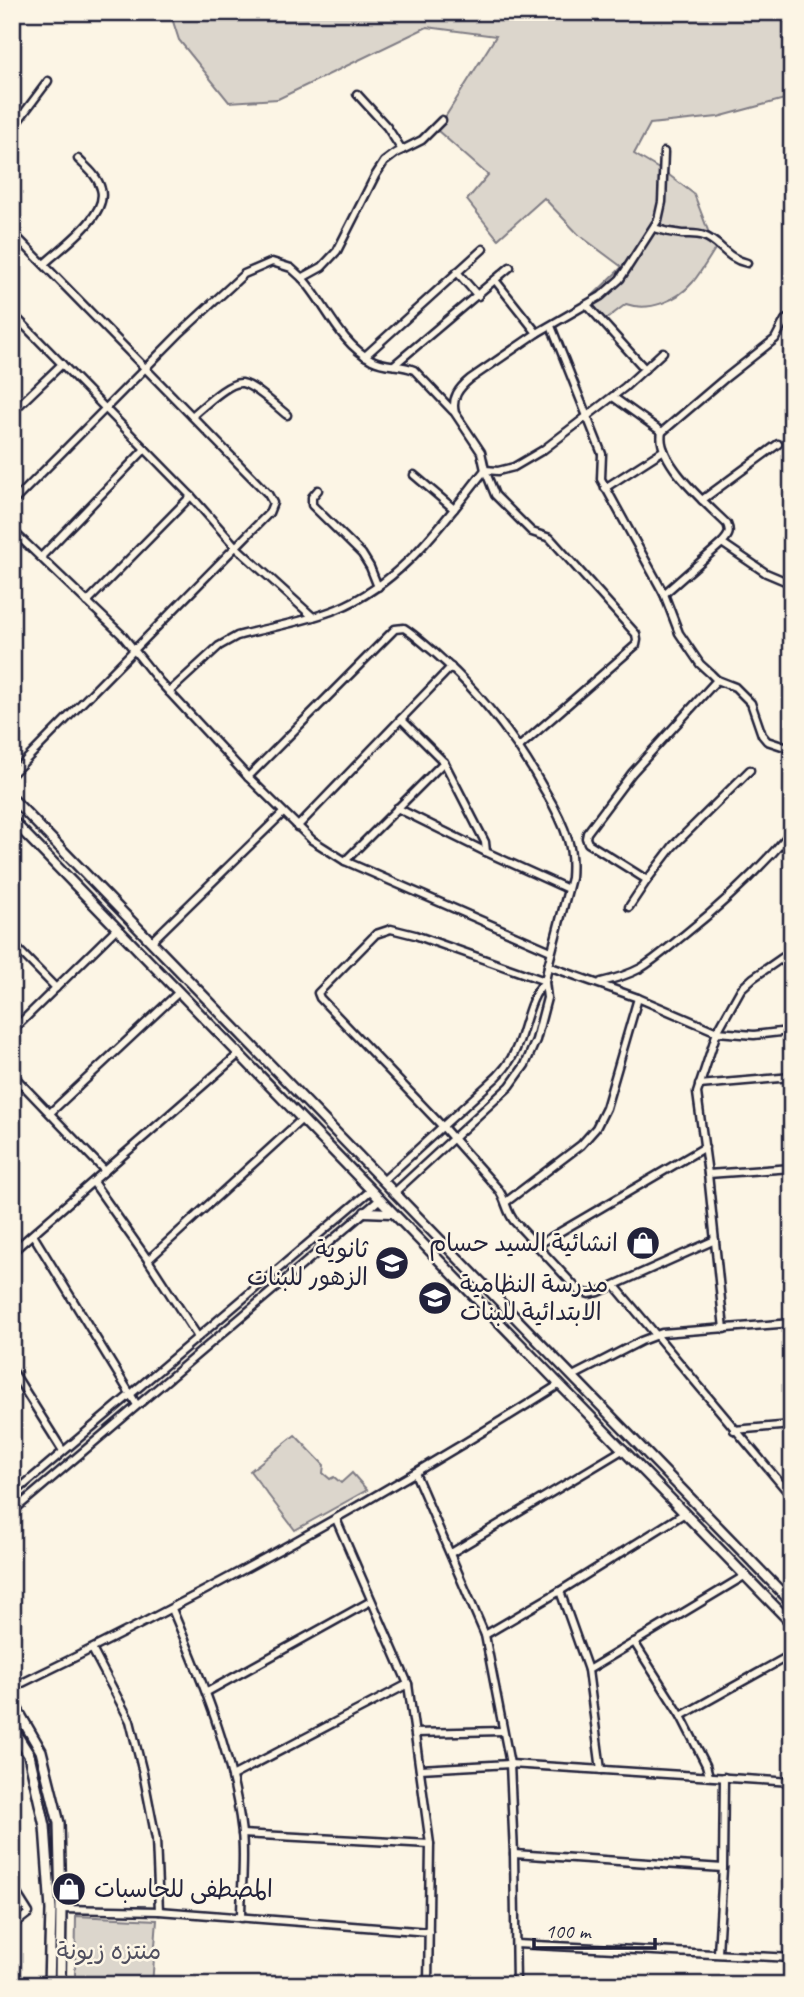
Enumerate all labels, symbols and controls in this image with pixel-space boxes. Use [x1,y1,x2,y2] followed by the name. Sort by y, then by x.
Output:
[624,1224,662,1262] shop icon: انشائية السيد حسام
[429,1228,618,1261] place label: انشائية السيد حسام
[247,1234,369,1292] place label: ثانوية الزهور للبنات
[373,1244,411,1282] school or university icon: ثانوية الزهور للبنات
[460,1269,609,1327] place label: مدرسة النظامية الابتدائية للبنات
[416,1279,454,1317] school or university icon: مدرسة النظامية الابتدائية للبنات
[50,1870,88,1908] shop icon: المصطفى للحاسبات
[94,1874,273,1904] place label: المصطفى للحاسبات
[534,1906,655,1950] scale bar
[545,1918,592,1944] text: 100 m
[57,1936,161,1966] park label: منتزه زيونة

